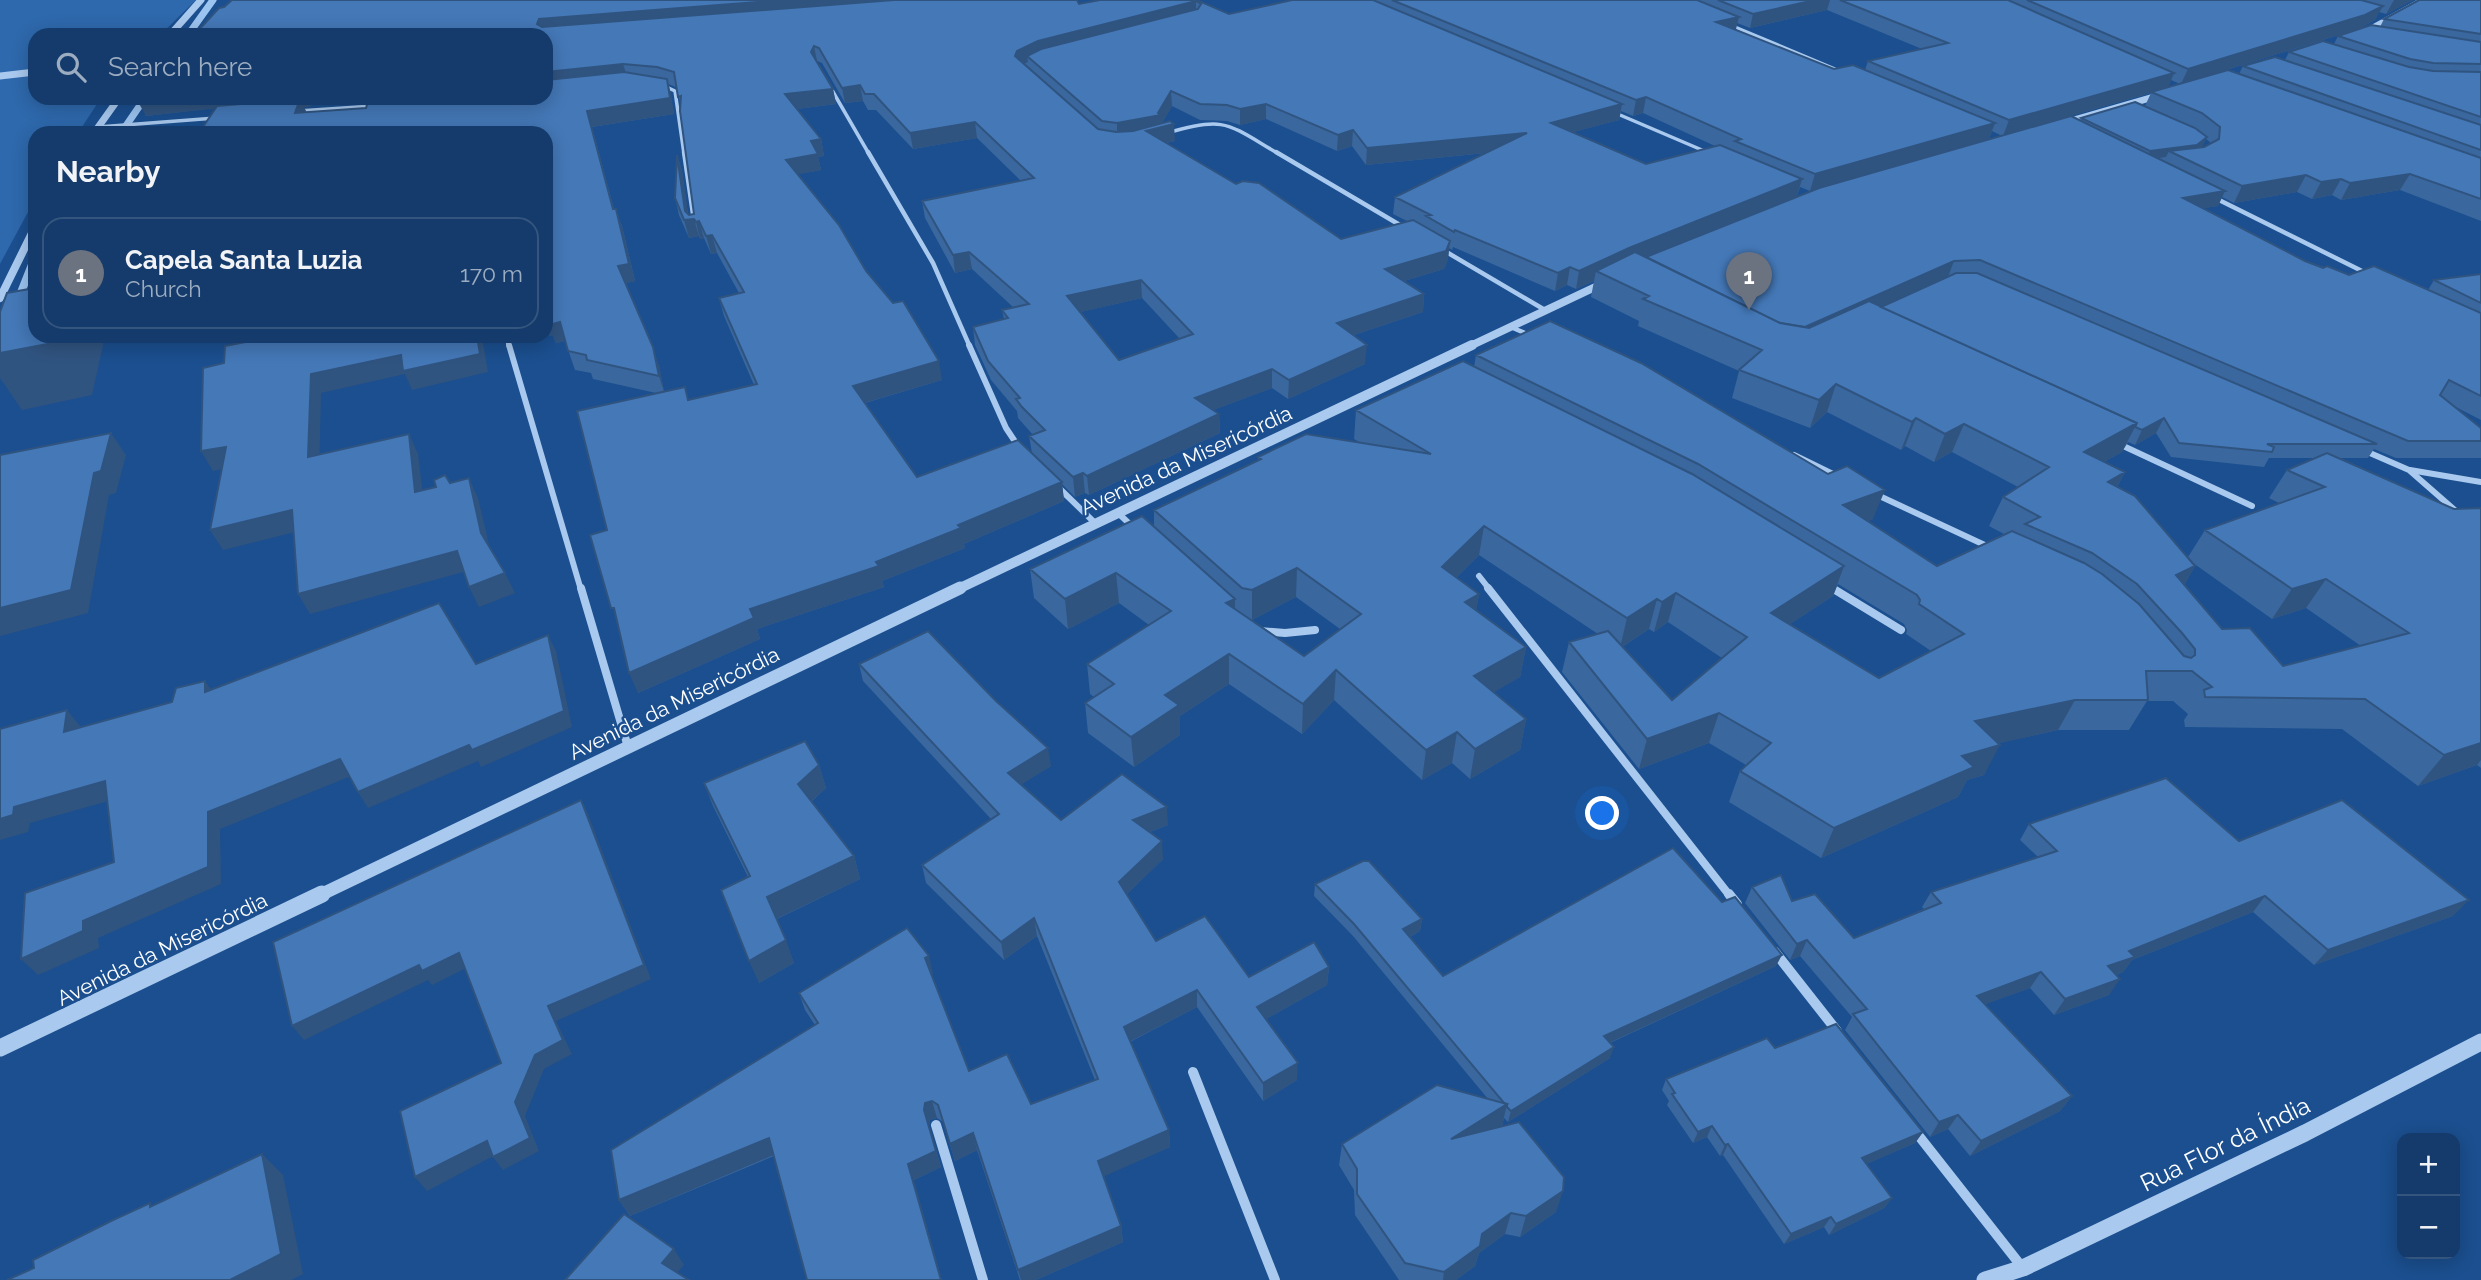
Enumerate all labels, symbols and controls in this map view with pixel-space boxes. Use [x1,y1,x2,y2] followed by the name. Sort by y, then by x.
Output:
[28,28,553,105] search box
[52,48,90,86] icon: search
[108,52,252,82] text: Search here
[56,154,160,189] text: Nearby
[125,245,362,275] text: Capela Santa Luzia
[1726,252,1772,310] pin: 1
[75,260,87,287] text: 1
[460,260,523,287] text: 170 m
[125,275,202,302] text: Church
[1076,400,1296,520] street label: Avenida da Misericórdia
[565,641,783,765] street label: Avenida da Misericórdia
[1585,796,1619,830] your location
[53,887,271,1011] street label: Avenida da Misericórdia
[2135,1090,2315,1198] street label: Rua Flor da Índia
[2397,1133,2460,1259] map controls
[2397,1133,2460,1196] button: +
[2397,1196,2460,1259] button: −

